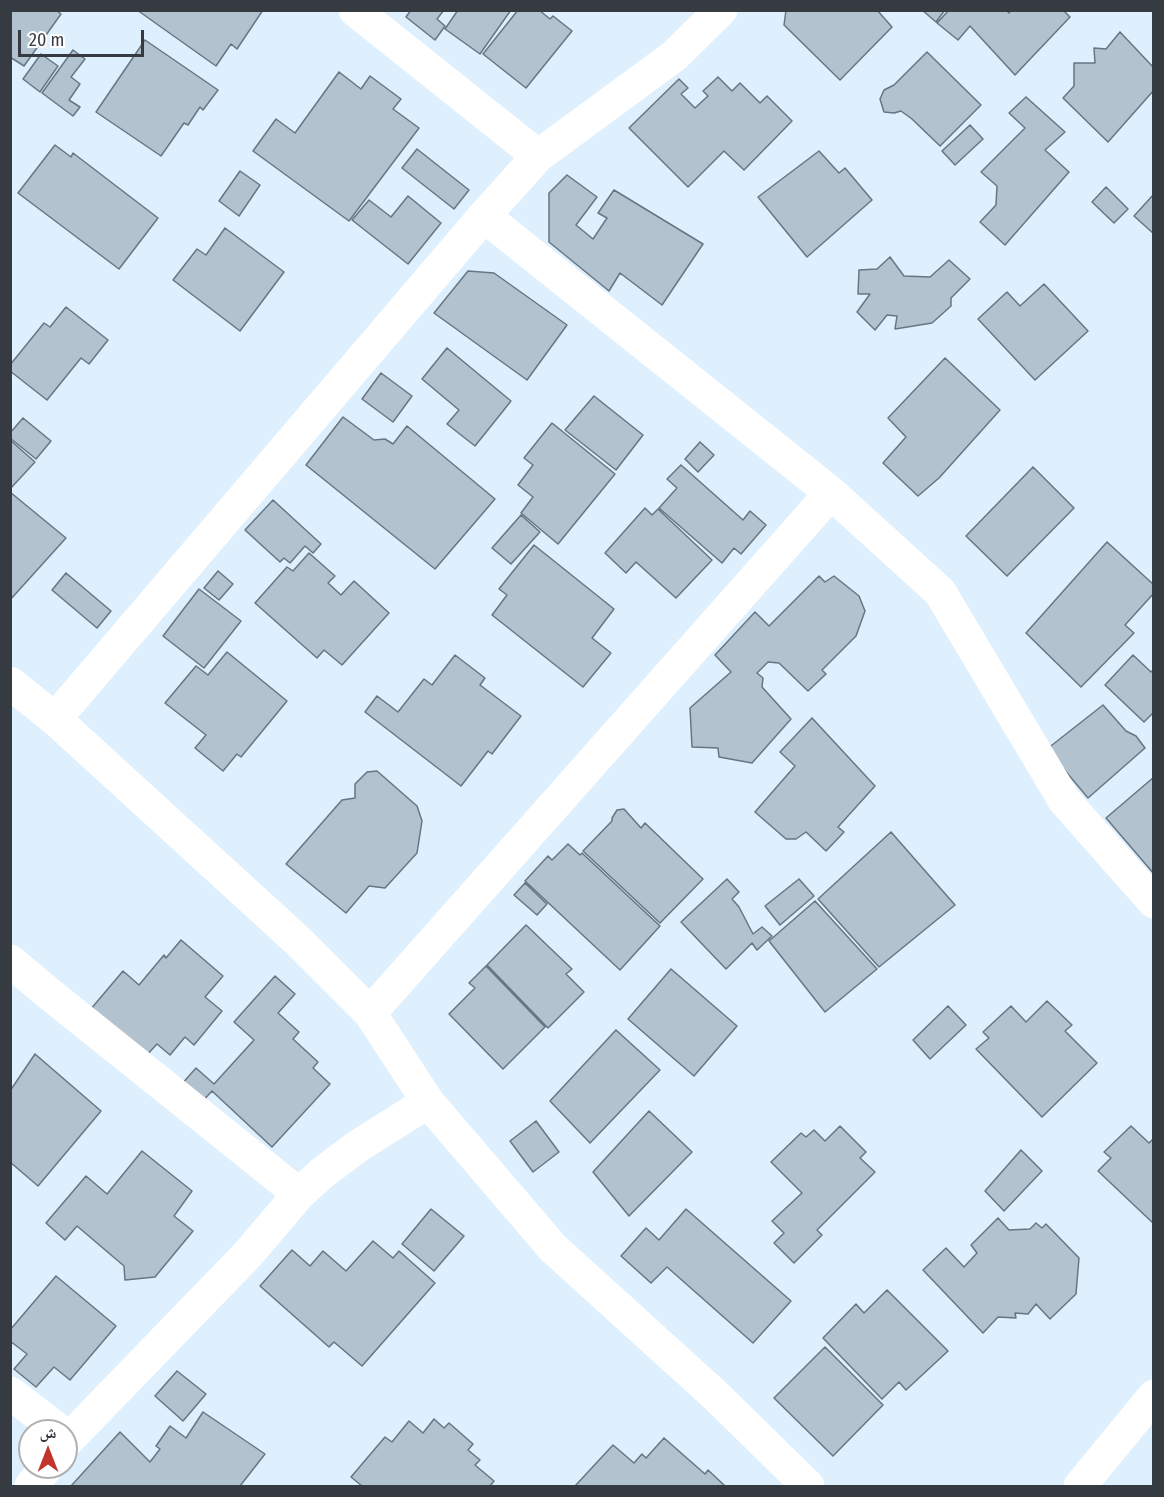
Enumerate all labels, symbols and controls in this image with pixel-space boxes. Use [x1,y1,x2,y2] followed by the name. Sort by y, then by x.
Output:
[21,18,147,56] scale bar
[29,29,64,51] text: 20 m
[18,1419,78,1479] north arrow
[40,1423,56,1442] text: ش

